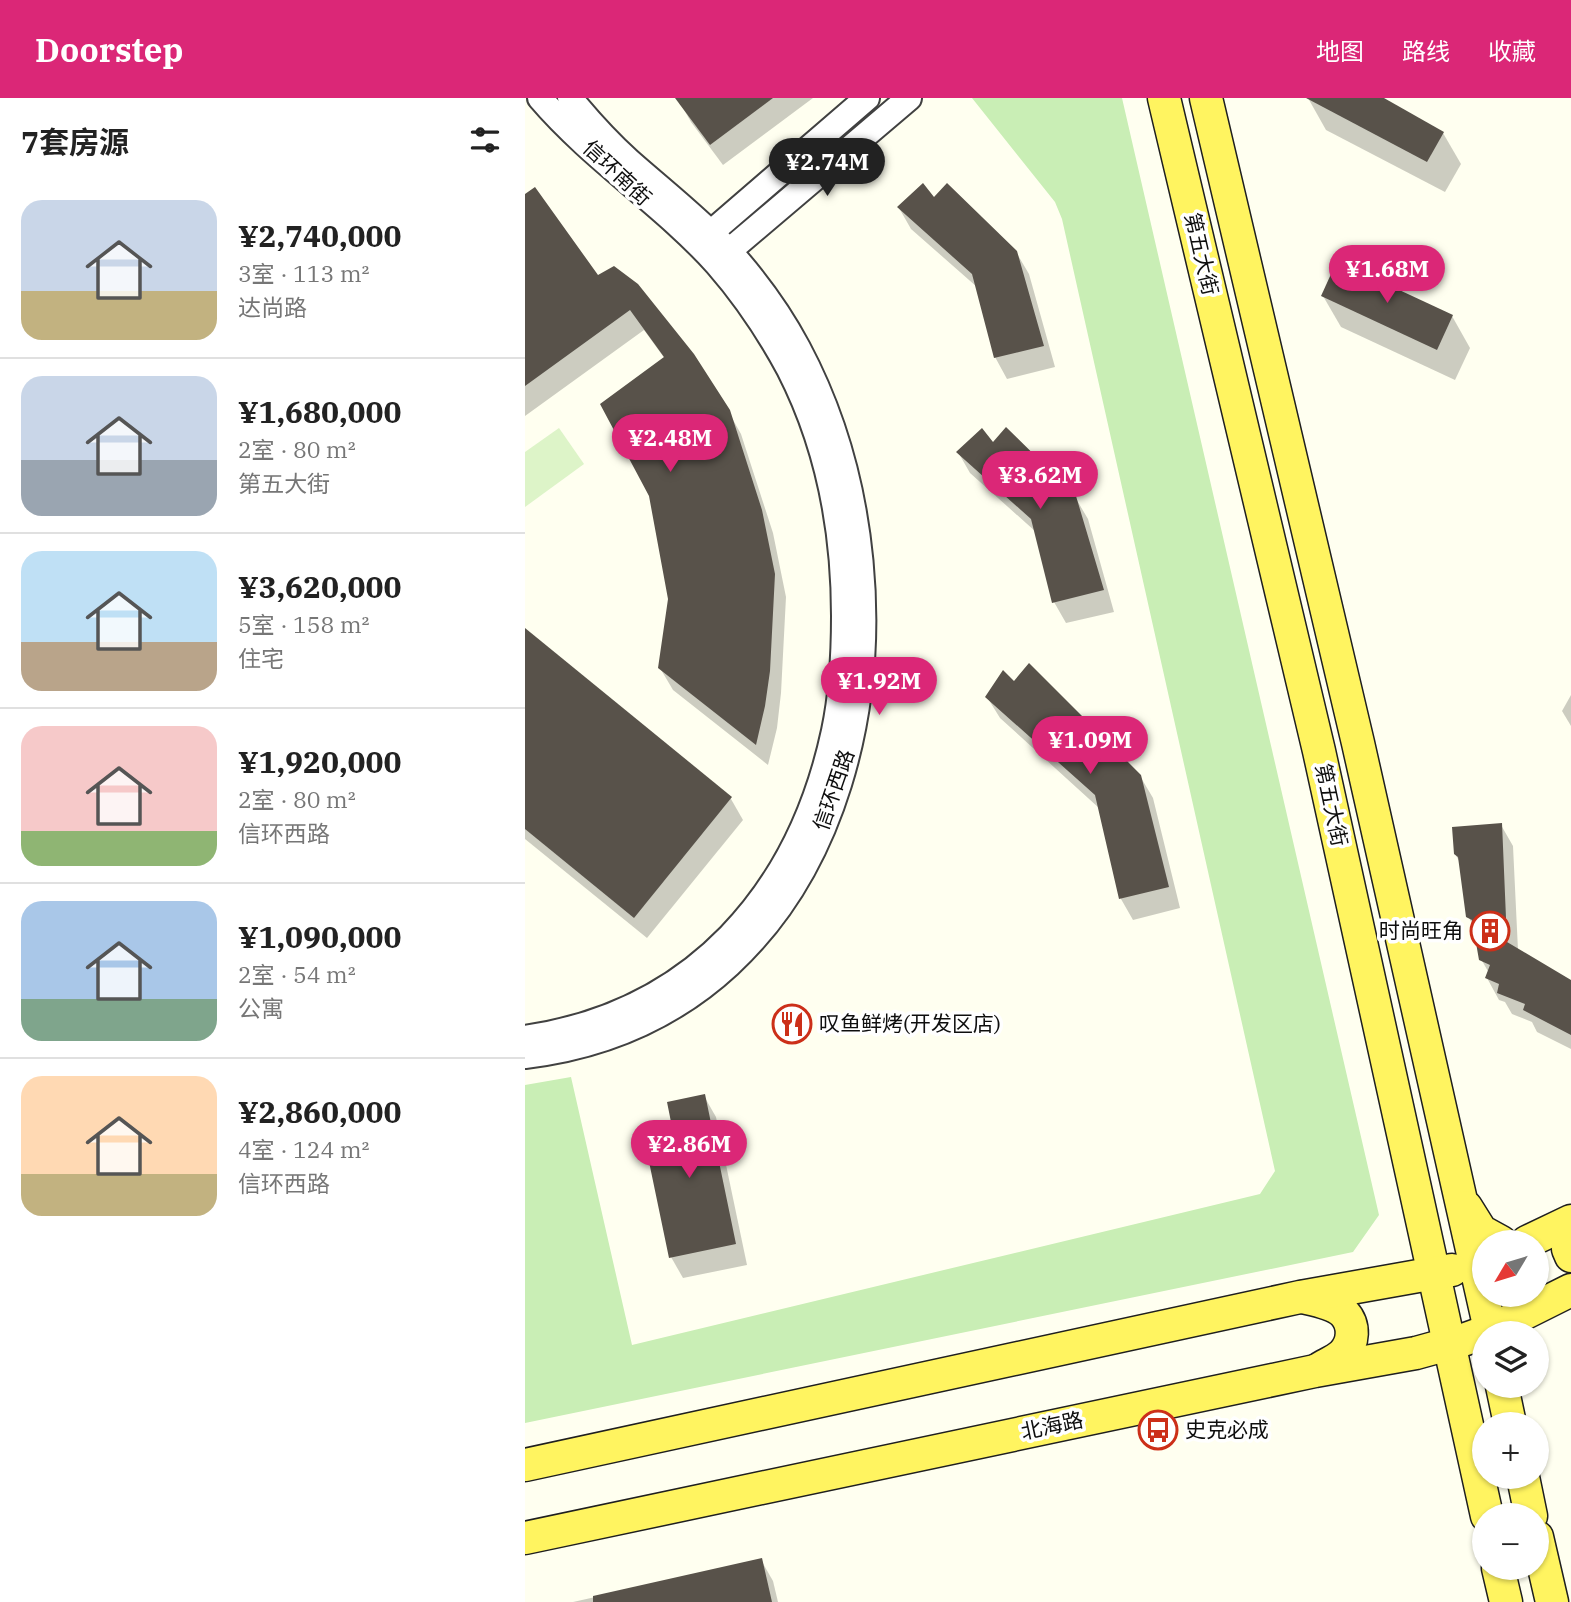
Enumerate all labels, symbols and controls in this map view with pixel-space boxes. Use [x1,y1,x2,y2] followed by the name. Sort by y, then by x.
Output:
[35,28,183,71] text: Doorstep
[1316,35,1364,67] text: 地图
[1402,35,1450,67] text: 路线
[1488,35,1536,67] text: 收藏
[466,121,504,159] icon: filters
[21,122,129,161] text: 7套房源
[577,133,658,211] street label: 信环南街
[770,139,884,198] pin: ¥2.74M
[785,146,869,176] text: ¥2.74M
[1179,210,1225,298] street label: 第五大街
[238,216,401,255] text: ¥2,740,000
[77,228,161,312] icon: home
[1330,246,1444,305] pin: ¥1.68M
[1345,253,1429,283] text: ¥1.68M
[238,258,370,288] text: 3室 · 113 m²
[238,292,307,322] text: 达尚路
[238,392,401,431] text: ¥1,680,000
[77,404,161,488] icon: home
[613,414,727,474] pin: ¥2.48M
[628,422,712,452] text: ¥2.48M
[238,434,356,464] text: 2室 · 80 m²
[983,452,1097,511] pin: ¥3.62M
[998,459,1082,489] text: ¥3.62M
[238,468,330,498] text: 第五大街
[238,567,401,606] text: ¥3,620,000
[77,579,161,663] icon: home
[238,609,370,639] text: 5室 · 158 m²
[238,643,284,673] text: 住宅
[822,658,936,717] pin: ¥1.92M
[837,665,921,695] text: ¥1.92M
[1033,716,1147,776] pin: ¥1.09M
[1048,724,1132,754] text: ¥1.09M
[238,742,401,781] text: ¥1,920,000
[806,745,860,834] street label: 信环西路
[77,754,161,838] icon: home
[1310,761,1354,849] street label: 第五大街
[238,784,356,814] text: 2室 · 80 m²
[238,818,330,848] text: 信环西路
[1469,910,1511,952] building icon: 时尚旺角
[1379,916,1463,944] place label: 时尚旺角
[238,917,401,956] text: ¥1,090,000
[77,929,161,1013] icon: home
[238,959,356,989] text: 2室 · 54 m²
[238,993,284,1023] text: 公寓
[771,1003,813,1045] restaurant icon: 叹鱼鲜烤(开发区店)
[819,1009,1001,1037] place label: 叹鱼鲜烤(开发区店)
[238,1092,401,1131] text: ¥2,860,000
[77,1104,161,1188] icon: home
[632,1121,746,1180] pin: ¥2.86M
[647,1128,731,1158] text: ¥2.86M
[238,1134,370,1164] text: 4室 · 124 m²
[238,1168,330,1198] text: 信环西路
[1472,1230,1549,1307] north arrow
[1472,1230,1549,1580] map controls
[1472,1321,1549,1398] button: layers
[1018,1405,1086,1445] street label: 北海路
[1137,1409,1179,1451] bus stop icon: 史克必成
[1472,1412,1549,1489] button: +
[1185,1415,1269,1443] place label: 史克必成
[1472,1503,1549,1580] button: −

